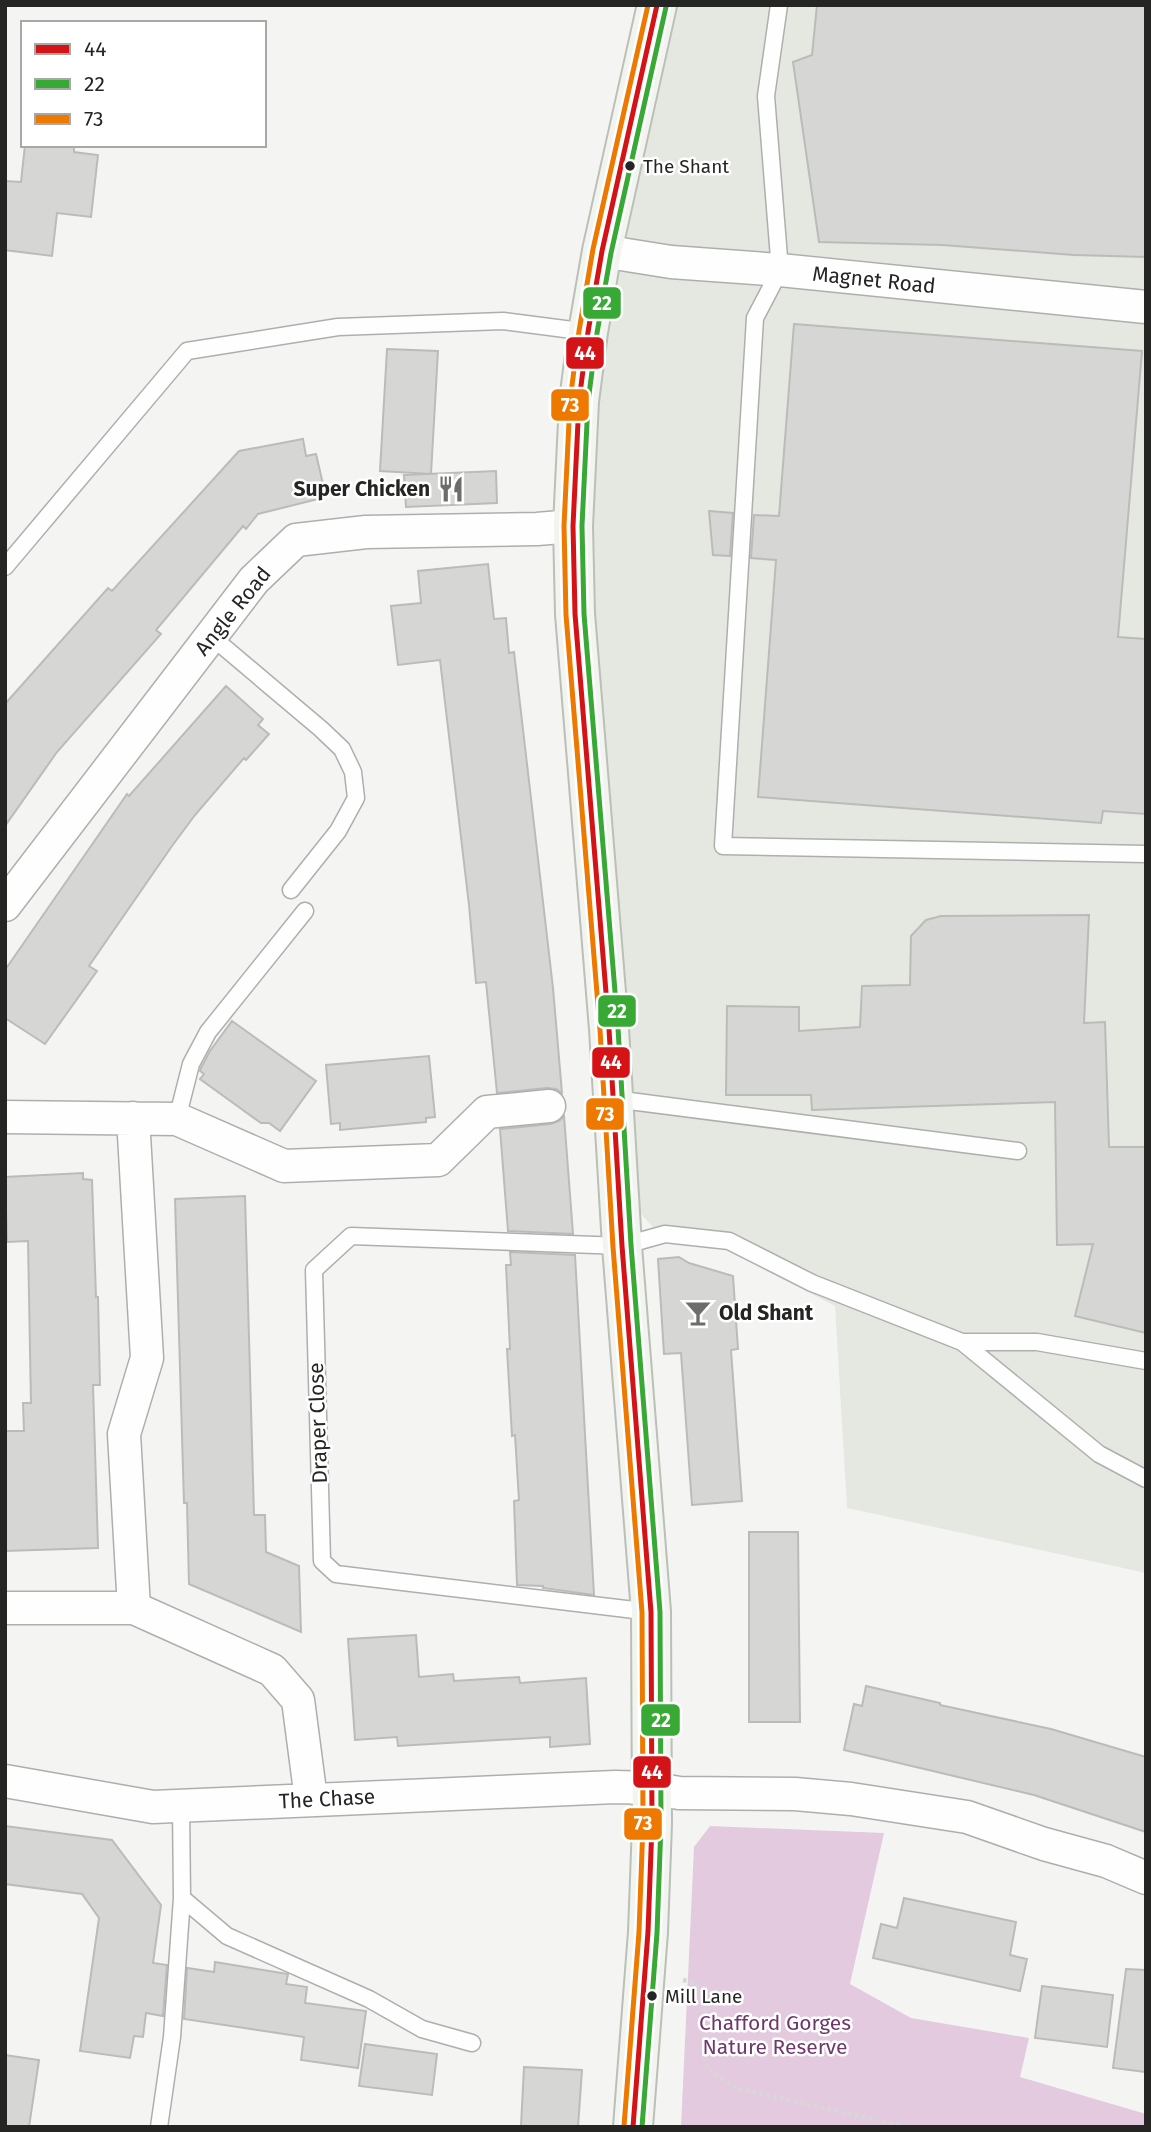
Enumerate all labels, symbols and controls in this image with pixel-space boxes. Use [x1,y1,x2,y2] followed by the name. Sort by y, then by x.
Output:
[21,21,266,147] legend
[84,36,106,62] text: 44
[84,71,105,97] text: 22
[84,106,104,132] text: 73
[643,155,729,178] place label: The Shant
[623,159,637,173] marker: The Shant
[811,261,937,299] street label: Magnet Road
[582,286,622,320] line badge: 22
[592,292,612,315] text: 22
[565,336,605,370] line badge: 44
[574,342,596,365] text: 44
[550,388,590,422] line badge: 73
[561,394,579,417] text: 73
[436,474,466,504] restaurant icon: Super Chicken
[293,476,430,502] place label: Super Chicken
[189,561,277,661] street label: Angle Road
[597,994,637,1028] line badge: 22
[607,1000,627,1023] text: 22
[591,1046,631,1079] line badge: 44
[600,1051,622,1074] text: 44
[585,1097,625,1131] line badge: 73
[596,1103,614,1126] text: 73
[683,1298,713,1328] bar icon: Old Shant
[719,1300,814,1326] place label: Old Shant
[303,1362,333,1484] street label: Draper Close
[640,1703,681,1737] line badge: 22
[651,1709,671,1732] text: 22
[632,1755,672,1789] line badge: 44
[641,1761,663,1784] text: 44
[278,1783,376,1815] street label: The Chase
[623,1807,663,1841] line badge: 73
[634,1812,652,1835] text: 73
[665,1985,742,2008] place label: Mill Lane
[645,1989,659,2003] marker: Mill Lane
[699,2010,851,2060] park label: Chafford Gorges Nature Reserve

